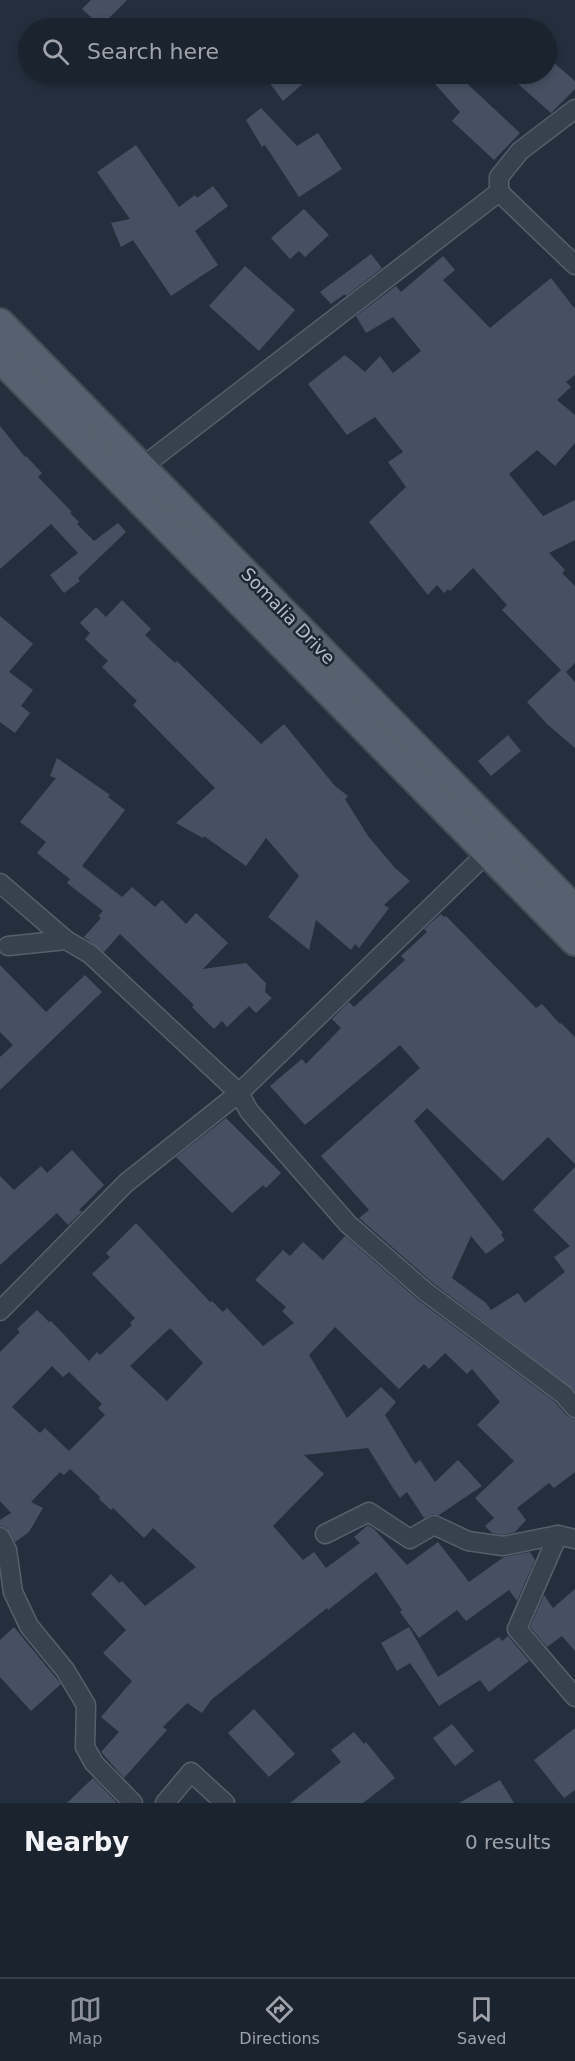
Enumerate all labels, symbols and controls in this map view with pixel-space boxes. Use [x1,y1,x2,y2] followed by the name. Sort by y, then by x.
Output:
[18,18,557,84] search box
[39,35,72,68] icon: search
[87,39,219,64] text: Search here
[237,563,340,668] street label: Somalia Drive
[24,1827,129,1857] text: Nearby
[465,1830,551,1854] text: 0 results
[69,1993,102,2048] tab: Map
[239,1993,320,2048] tab: Directions
[457,1993,506,2048] tab: Saved

